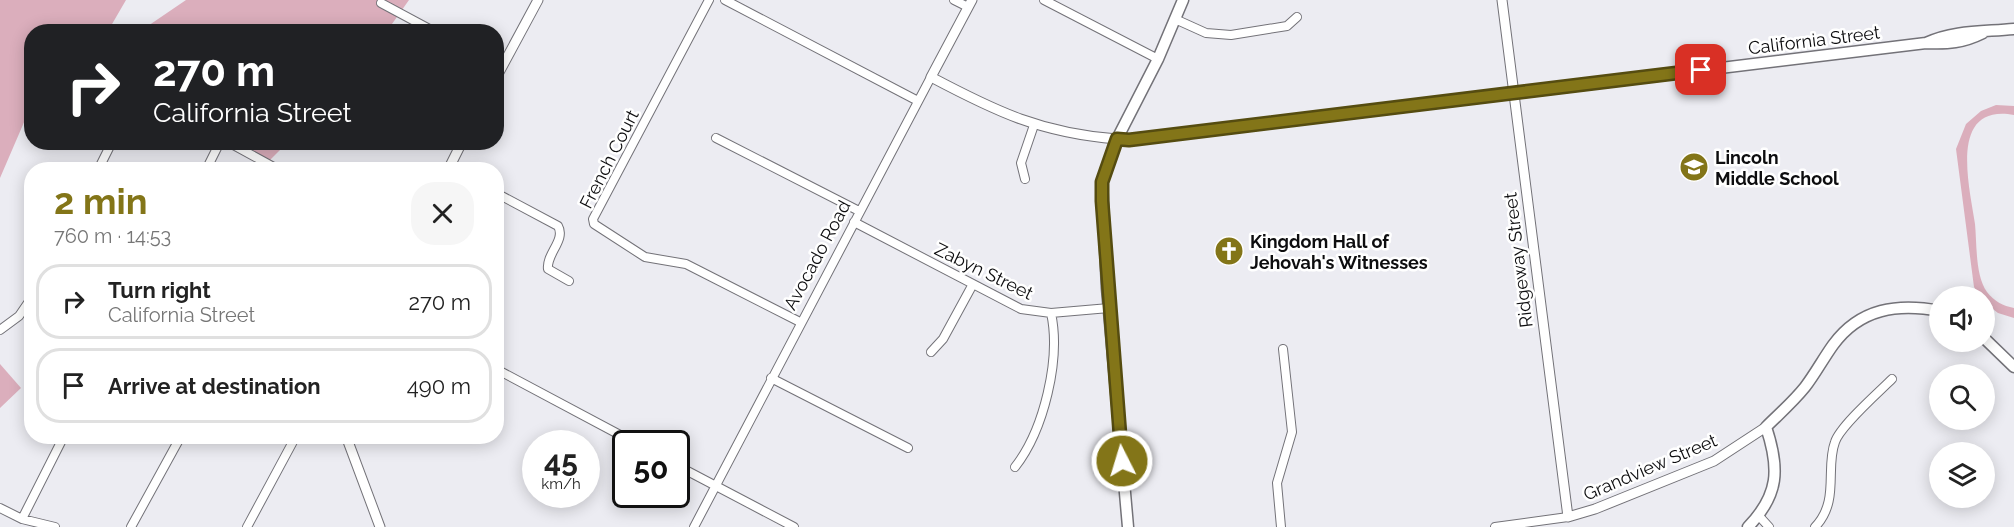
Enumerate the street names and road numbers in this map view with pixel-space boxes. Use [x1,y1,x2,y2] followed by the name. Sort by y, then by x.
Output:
[1747,22,1881,58] street label: California Street
[575,106,643,212] street label: French Court
[1499,191,1537,329] street label: Ridgeway Street
[779,197,855,313] street label: Avocado Road
[931,238,1037,304] street label: Zabyn Street
[1580,429,1720,505] street label: Grandview Street

